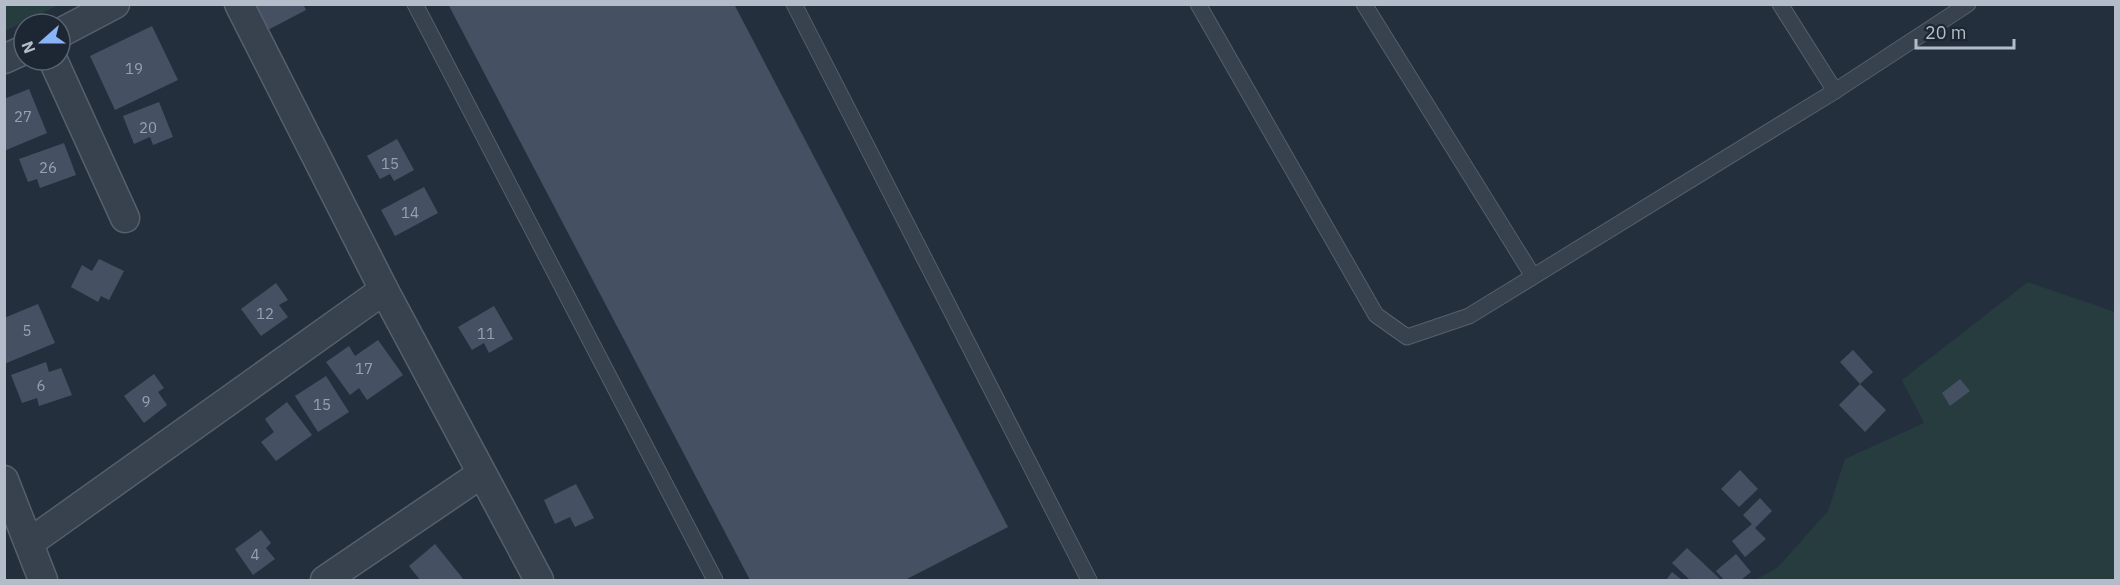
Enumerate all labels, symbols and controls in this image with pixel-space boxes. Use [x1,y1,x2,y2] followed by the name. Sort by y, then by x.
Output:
[12,12,72,72] north arrow
[1916,12,2014,50] scale bar
[1925,21,1967,44] text: 20 m
[17,38,39,56] text: N
[125,59,143,78] house number: 19
[14,107,32,126] house number: 27
[139,118,157,137] house number: 20
[381,154,399,173] house number: 15
[39,158,57,177] house number: 26
[401,203,419,222] house number: 14
[256,304,274,323] house number: 12
[22,321,32,340] house number: 5
[477,324,495,343] house number: 11
[355,359,373,378] house number: 17
[36,376,46,395] house number: 6
[141,392,151,411] house number: 9
[313,395,331,414] house number: 15
[250,545,260,564] house number: 4

